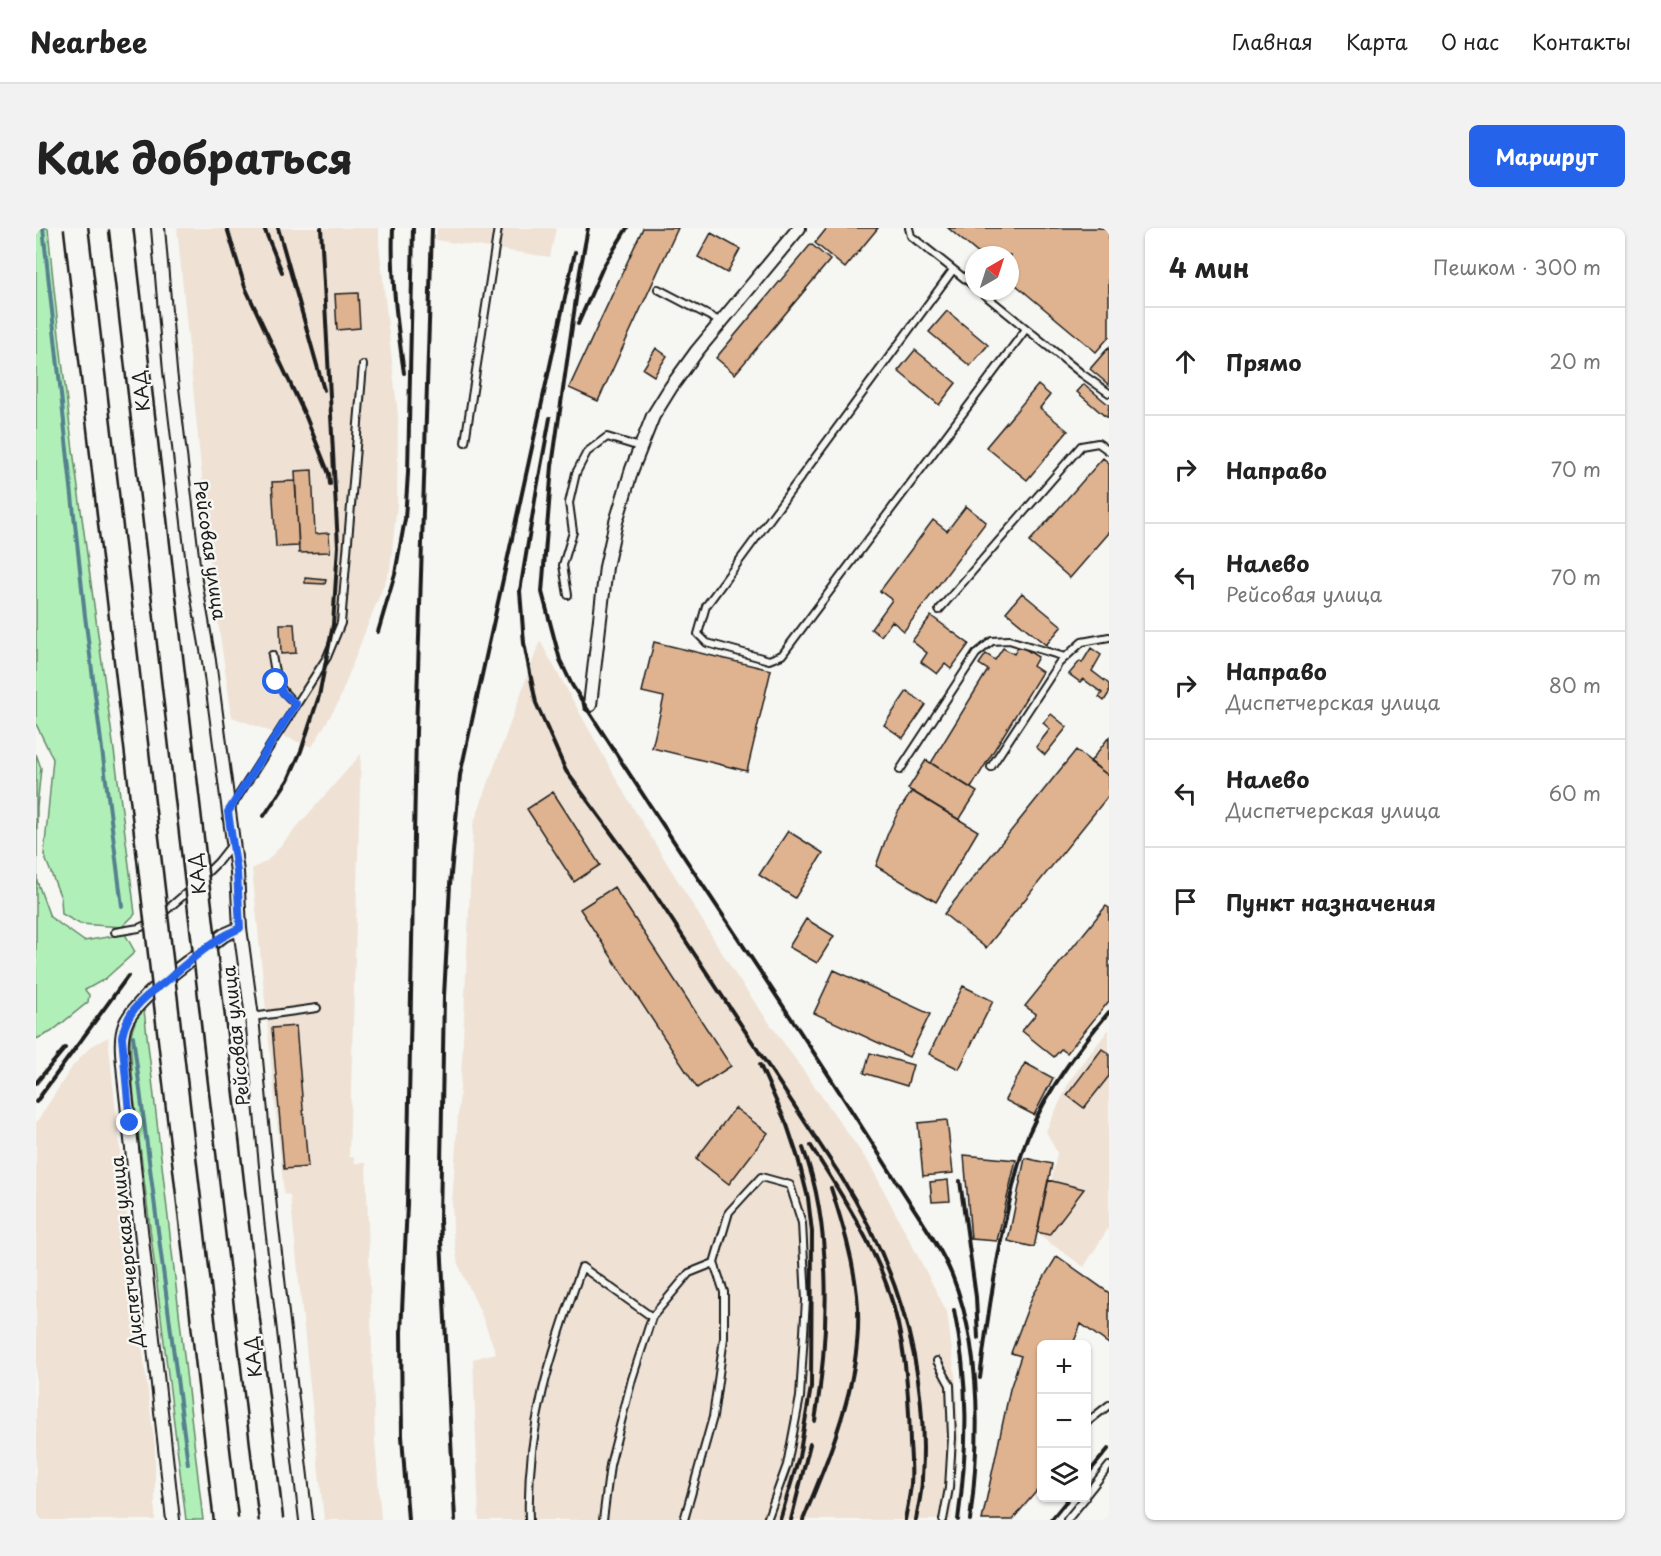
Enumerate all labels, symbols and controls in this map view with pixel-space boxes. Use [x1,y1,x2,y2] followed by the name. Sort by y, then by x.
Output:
[30,20,147,63] text: Nearbee
[1232,25,1313,57] text: Главная
[1346,25,1408,57] text: Карта
[1441,25,1499,57] text: О нас
[1532,25,1631,57] text: Контакты
[36,125,353,188] text: Как добраться
[1469,125,1625,187] button: Маршрут
[965,246,1019,300] north arrow
[1169,248,1250,287] text: 4 мин
[1433,252,1601,282] text: Пешком · 300 m
[1169,345,1202,378] icon: ahead
[1226,345,1301,378] text: Прямо
[1549,346,1601,376] text: 20 m
[124,369,156,413] street label: КАД
[1169,453,1202,486] icon: right
[1226,453,1327,486] text: Направо
[1551,454,1601,484] text: 70 m
[188,479,234,622] street label: Рейсовая улица
[1226,546,1309,579] text: Налево
[1169,561,1202,594] icon: left
[1551,562,1601,592] text: 70 m
[1226,579,1382,609] text: Рейсовая улица
[1226,654,1327,687] text: Направо
[262,668,288,694] route start
[1169,669,1202,702] icon: right
[1549,670,1601,700] text: 80 m
[1226,687,1440,717] text: Диспетчерская улица
[1226,762,1309,795] text: Налево
[1169,777,1202,810] icon: left
[1549,778,1601,808] text: 60 m
[1226,795,1440,825] text: Диспетчерская улица
[180,852,212,896] street label: КАД
[1169,885,1202,918] icon: arrive
[1226,885,1436,918] text: Пункт назначения
[214,964,256,1107] street label: Рейсовая улица
[116,1109,142,1135] route end
[102,1154,150,1350] street label: Диспетчерская улица
[236,1335,268,1379] street label: КАД
[1037,1340,1091,1502] map controls
[1037,1340,1091,1394] button: +
[1037,1394,1091,1448] button: −
[1037,1448,1091,1502] button: layers

